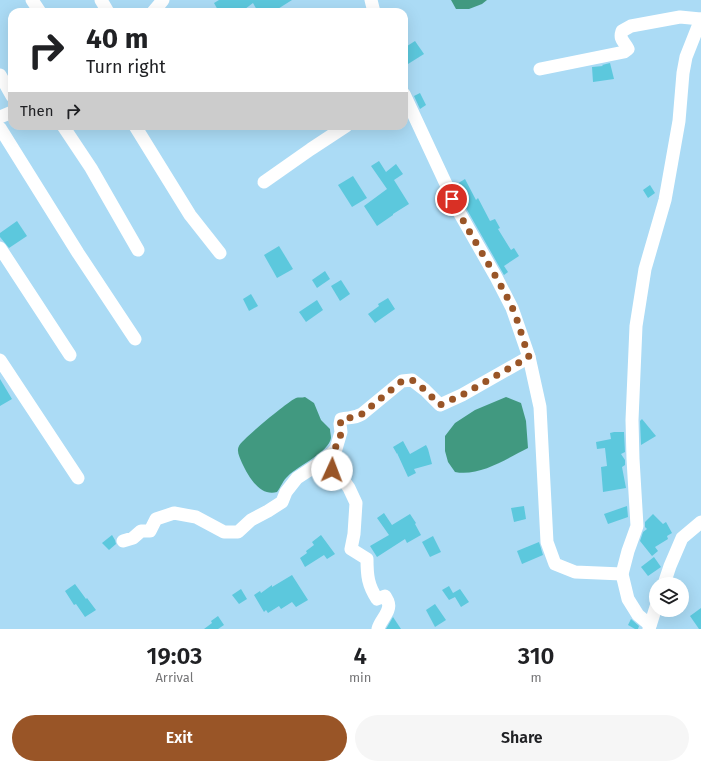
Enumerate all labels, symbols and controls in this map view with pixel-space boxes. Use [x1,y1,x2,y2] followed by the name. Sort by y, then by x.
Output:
[86,22,149,55] text: 40 m
[20,24,72,76] icon: right
[86,56,166,78] text: Turn right
[62,100,84,122] icon: right
[20,102,54,120] text: Then
[435,182,469,216] pin
[441,188,463,210] icon: arrive
[311,449,353,491] position arrow
[649,577,689,617] map controls
[649,577,689,617] button: layers
[146,642,202,670] text: 19:03
[353,642,367,670] text: 4
[518,642,555,670] text: 310
[155,670,194,685] text: Arrival
[349,670,371,685] text: min
[531,670,542,685] text: m
[12,715,347,761] button: Exit
[355,715,689,761] button: Share

